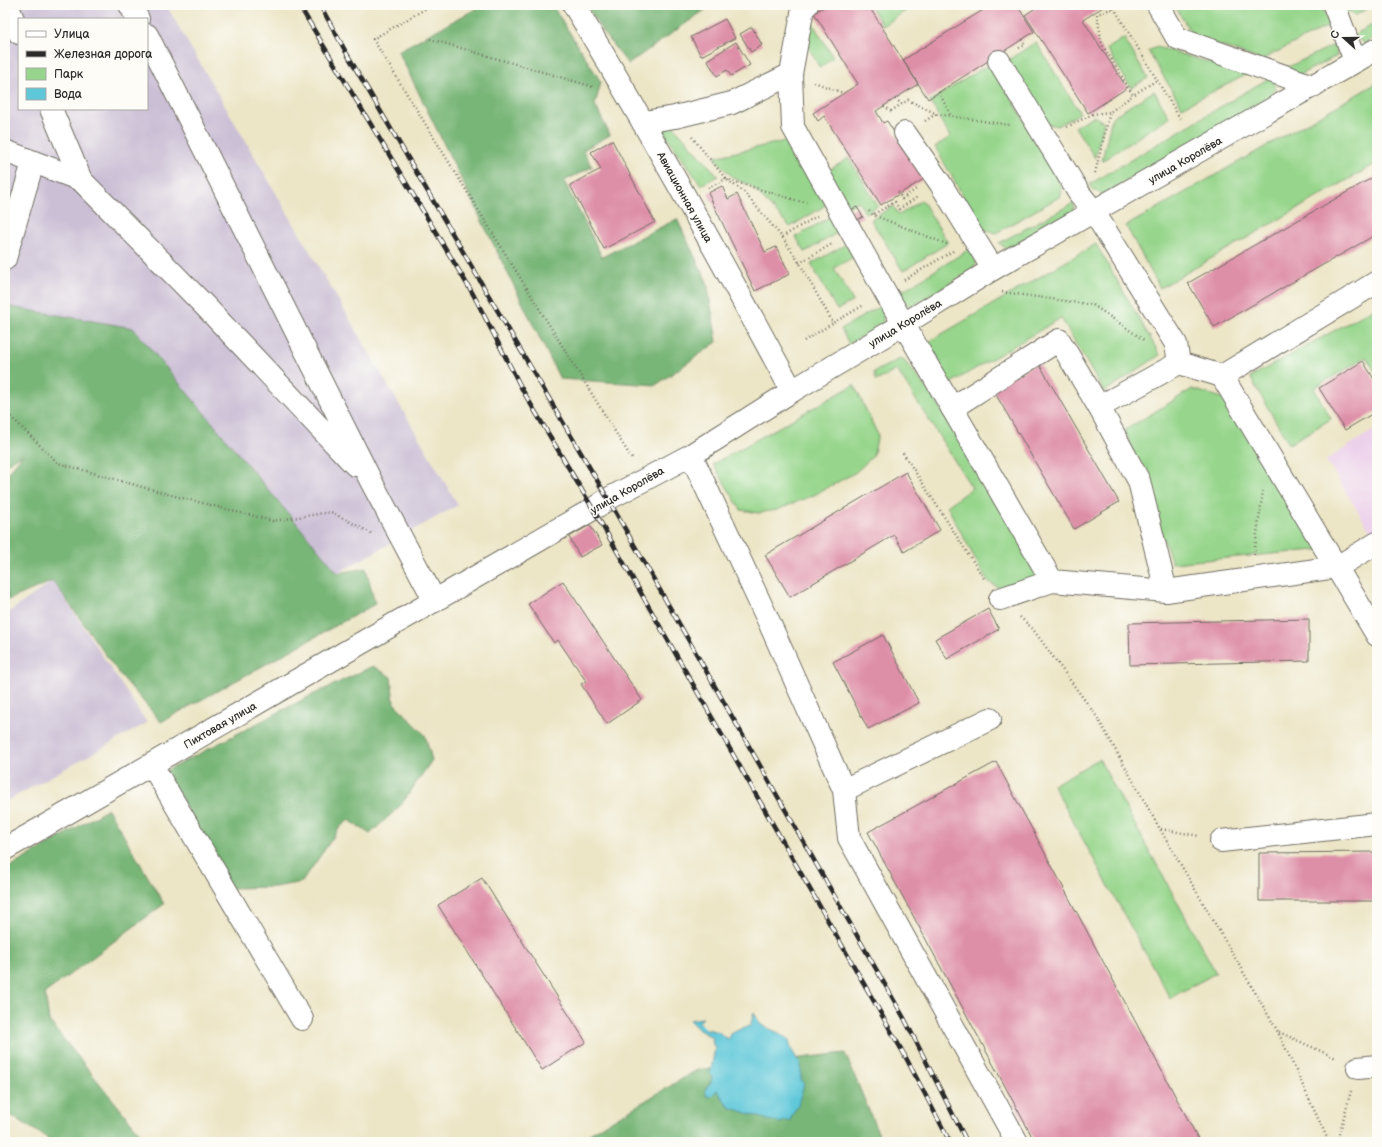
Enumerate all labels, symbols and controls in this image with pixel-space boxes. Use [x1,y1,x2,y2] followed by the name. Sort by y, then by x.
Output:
[18,18,148,110] legend
[1324,18,1364,58] north arrow
[54,27,90,42] text: Улица
[1328,28,1343,40] text: С
[54,47,152,62] text: Железная дорога
[54,67,84,82] text: Парк
[54,87,82,102] text: Вода
[1146,134,1225,187] street label: улица Королёва
[654,149,715,245] street label: Авиационная улица
[866,296,944,350] street label: улица Королёва
[588,464,667,517] street label: улица Королёва
[182,699,259,752] street label: Пихтовая улица

